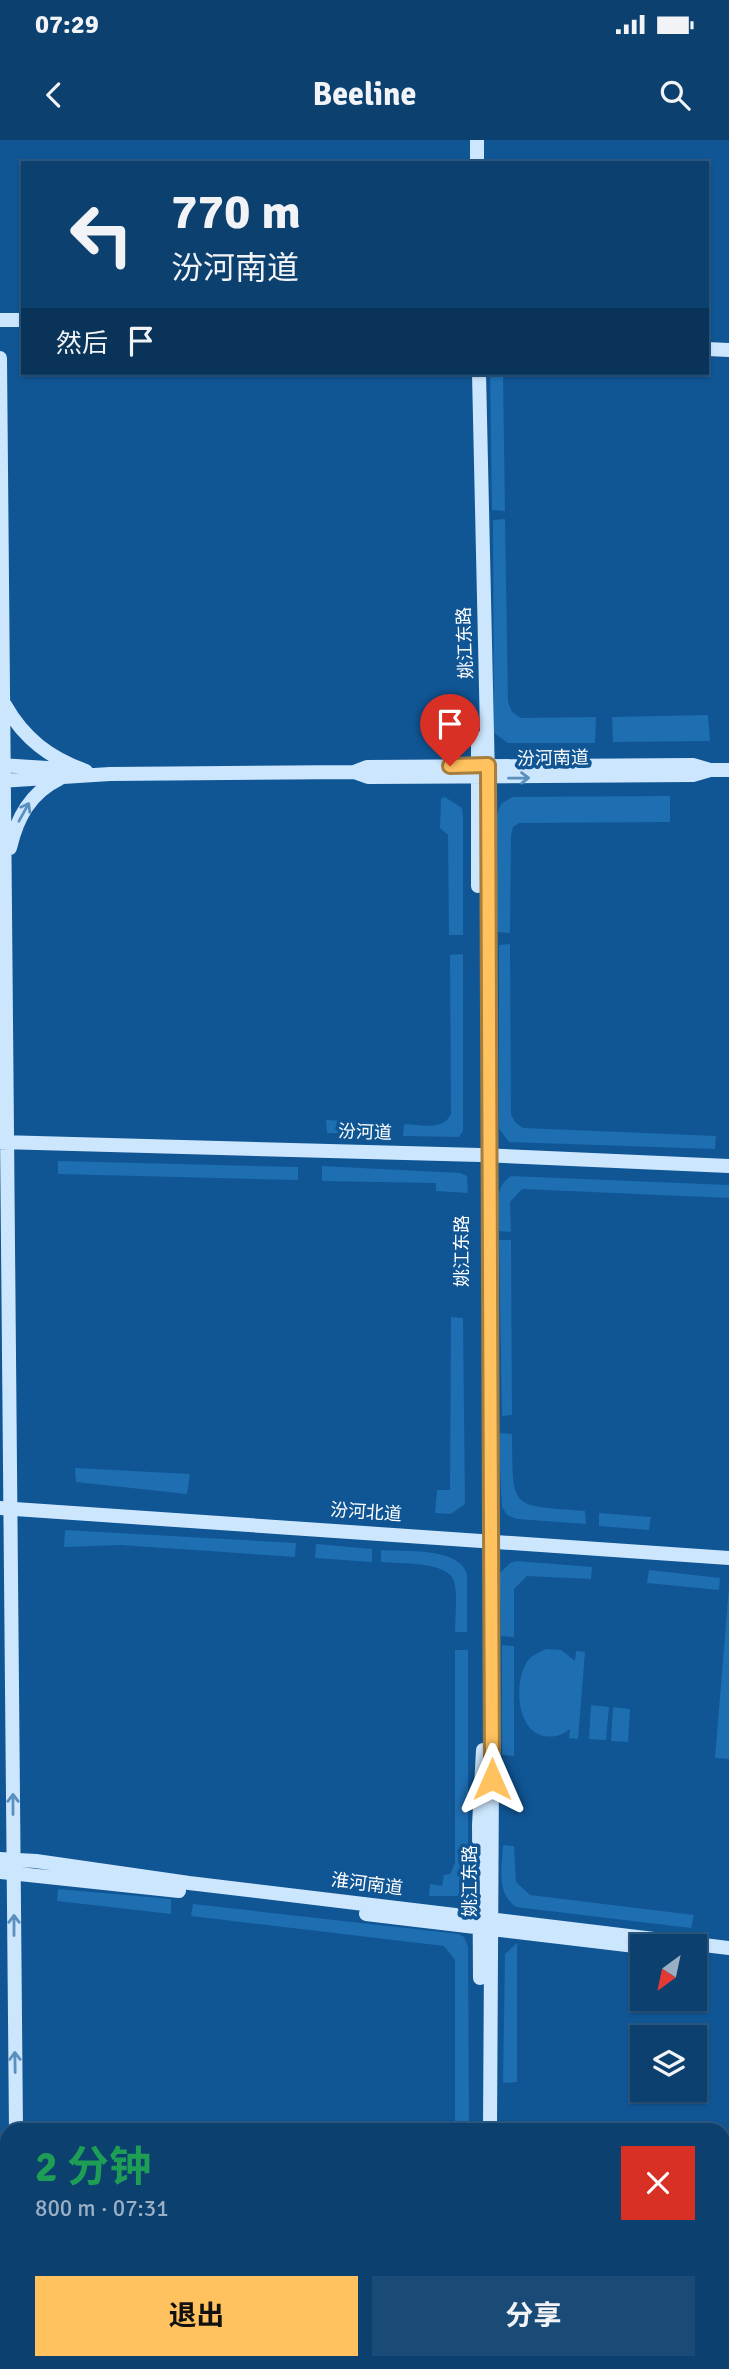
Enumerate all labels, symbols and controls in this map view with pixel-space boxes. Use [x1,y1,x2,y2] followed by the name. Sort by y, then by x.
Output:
[35,9,99,41] text: 07:29
[313,75,416,114] text: Beeline
[35,76,73,114] icon: back
[656,76,694,114] icon: search
[171,182,301,242] text: 770 m
[56,189,147,280] icon: left
[171,249,299,288] text: 汾河南道
[122,322,160,360] icon: arrive
[56,328,108,360] text: 然后
[453,607,477,679] street label: 姚江东路
[420,694,480,766] pin
[431,705,469,743] icon: arrive
[517,746,589,770] street label: 汾河南道
[508,771,531,785] one-way arrow
[17,803,31,823] one-way arrow
[338,1120,392,1144] street label: 汾河道
[451,1215,473,1287] street label: 姚江东路
[329,1499,403,1525] street label: 汾河北道
[455,1742,529,1816] position arrow
[6,1793,20,1816] one-way arrow
[459,1845,481,1917] street label: 姚江东路
[330,1869,404,1899] street label: 淮河南道
[7,1914,21,1937] one-way arrow
[630,1934,707,2011] north arrow
[630,1934,707,2102] map controls
[630,2025,707,2102] button: layers
[8,2050,22,2073] one-way arrow
[35,2142,151,2193] text: 2 分钟
[621,2146,695,2220] button: close
[35,2194,169,2223] text: 800 m · 07:31
[35,2276,358,2356] button: 退出
[372,2276,695,2356] button: 分享

